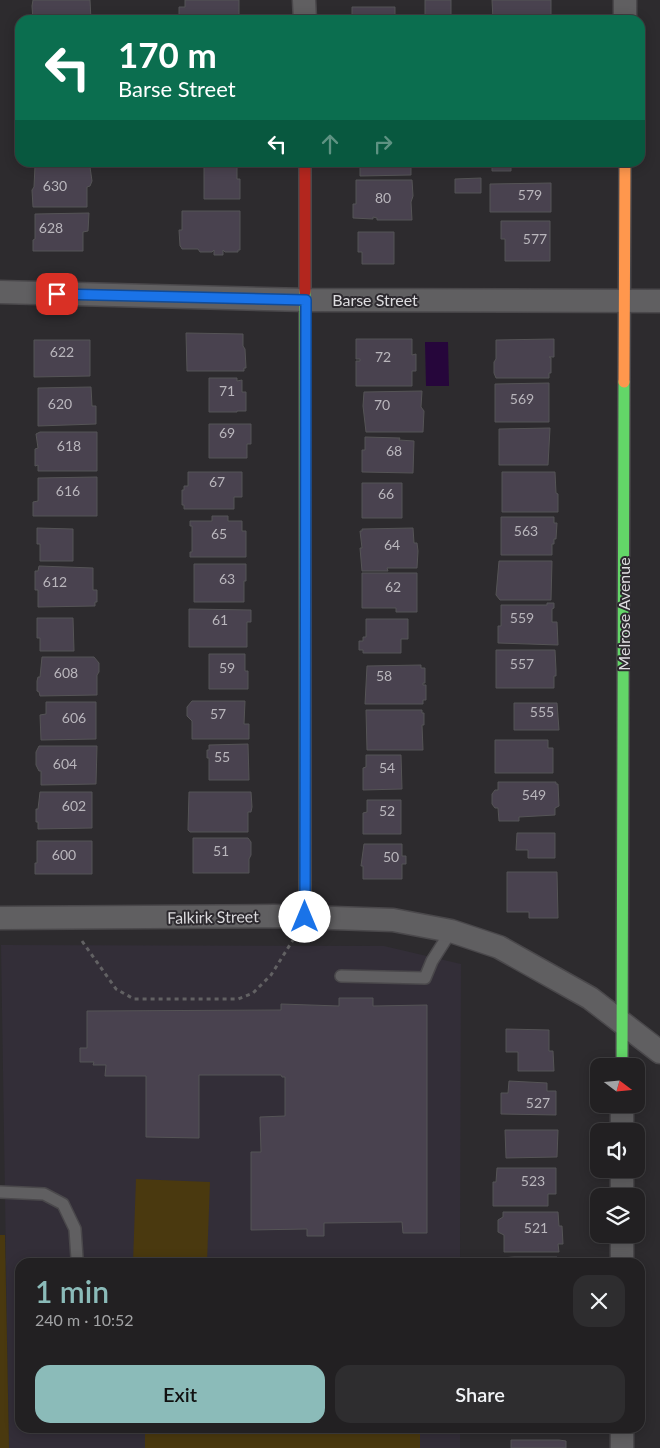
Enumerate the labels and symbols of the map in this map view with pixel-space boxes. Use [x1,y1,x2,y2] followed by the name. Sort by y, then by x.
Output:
[43,177,67,194] house number: 630
[518,186,542,203] house number: 579
[375,189,391,206] house number: 80
[39,219,63,236] house number: 628
[523,230,547,247] house number: 577
[36,273,78,315] pin
[332,290,418,309] street label: Barse Street
[50,343,74,360] house number: 622
[375,348,391,365] house number: 72
[219,382,235,399] house number: 71
[510,390,534,407] house number: 569
[48,395,72,412] house number: 620
[374,396,390,413] house number: 70
[219,424,235,441] house number: 69
[57,437,81,454] house number: 618
[386,442,402,459] house number: 68
[209,473,225,490] house number: 67
[56,482,80,499] house number: 616
[378,485,394,502] house number: 66
[514,522,538,539] house number: 563
[211,525,227,542] house number: 65
[384,536,400,553] house number: 64
[614,557,633,671] street label: Melrose Avenue
[219,570,235,587] house number: 63
[43,573,67,590] house number: 612
[385,578,401,595] house number: 62
[510,609,534,626] house number: 559
[212,611,228,628] house number: 61
[510,655,534,672] house number: 557
[219,659,235,676] house number: 59
[54,664,78,681] house number: 608
[376,667,392,684] house number: 58
[530,703,554,720] house number: 555
[210,705,226,722] house number: 57
[62,709,86,726] house number: 606
[214,748,230,765] house number: 55
[53,755,77,772] house number: 604
[379,759,395,776] house number: 54
[522,786,546,803] house number: 549
[62,797,86,814] house number: 602
[379,802,395,819] house number: 52
[213,842,229,859] house number: 51
[52,846,76,863] house number: 600
[383,848,399,865] house number: 50
[278,890,330,942] position arrow
[167,906,259,927] street label: Falkirk Street
[590,1058,645,1112] north arrow
[526,1094,550,1111] house number: 527
[521,1172,545,1189] house number: 523
[524,1219,548,1236] house number: 521

